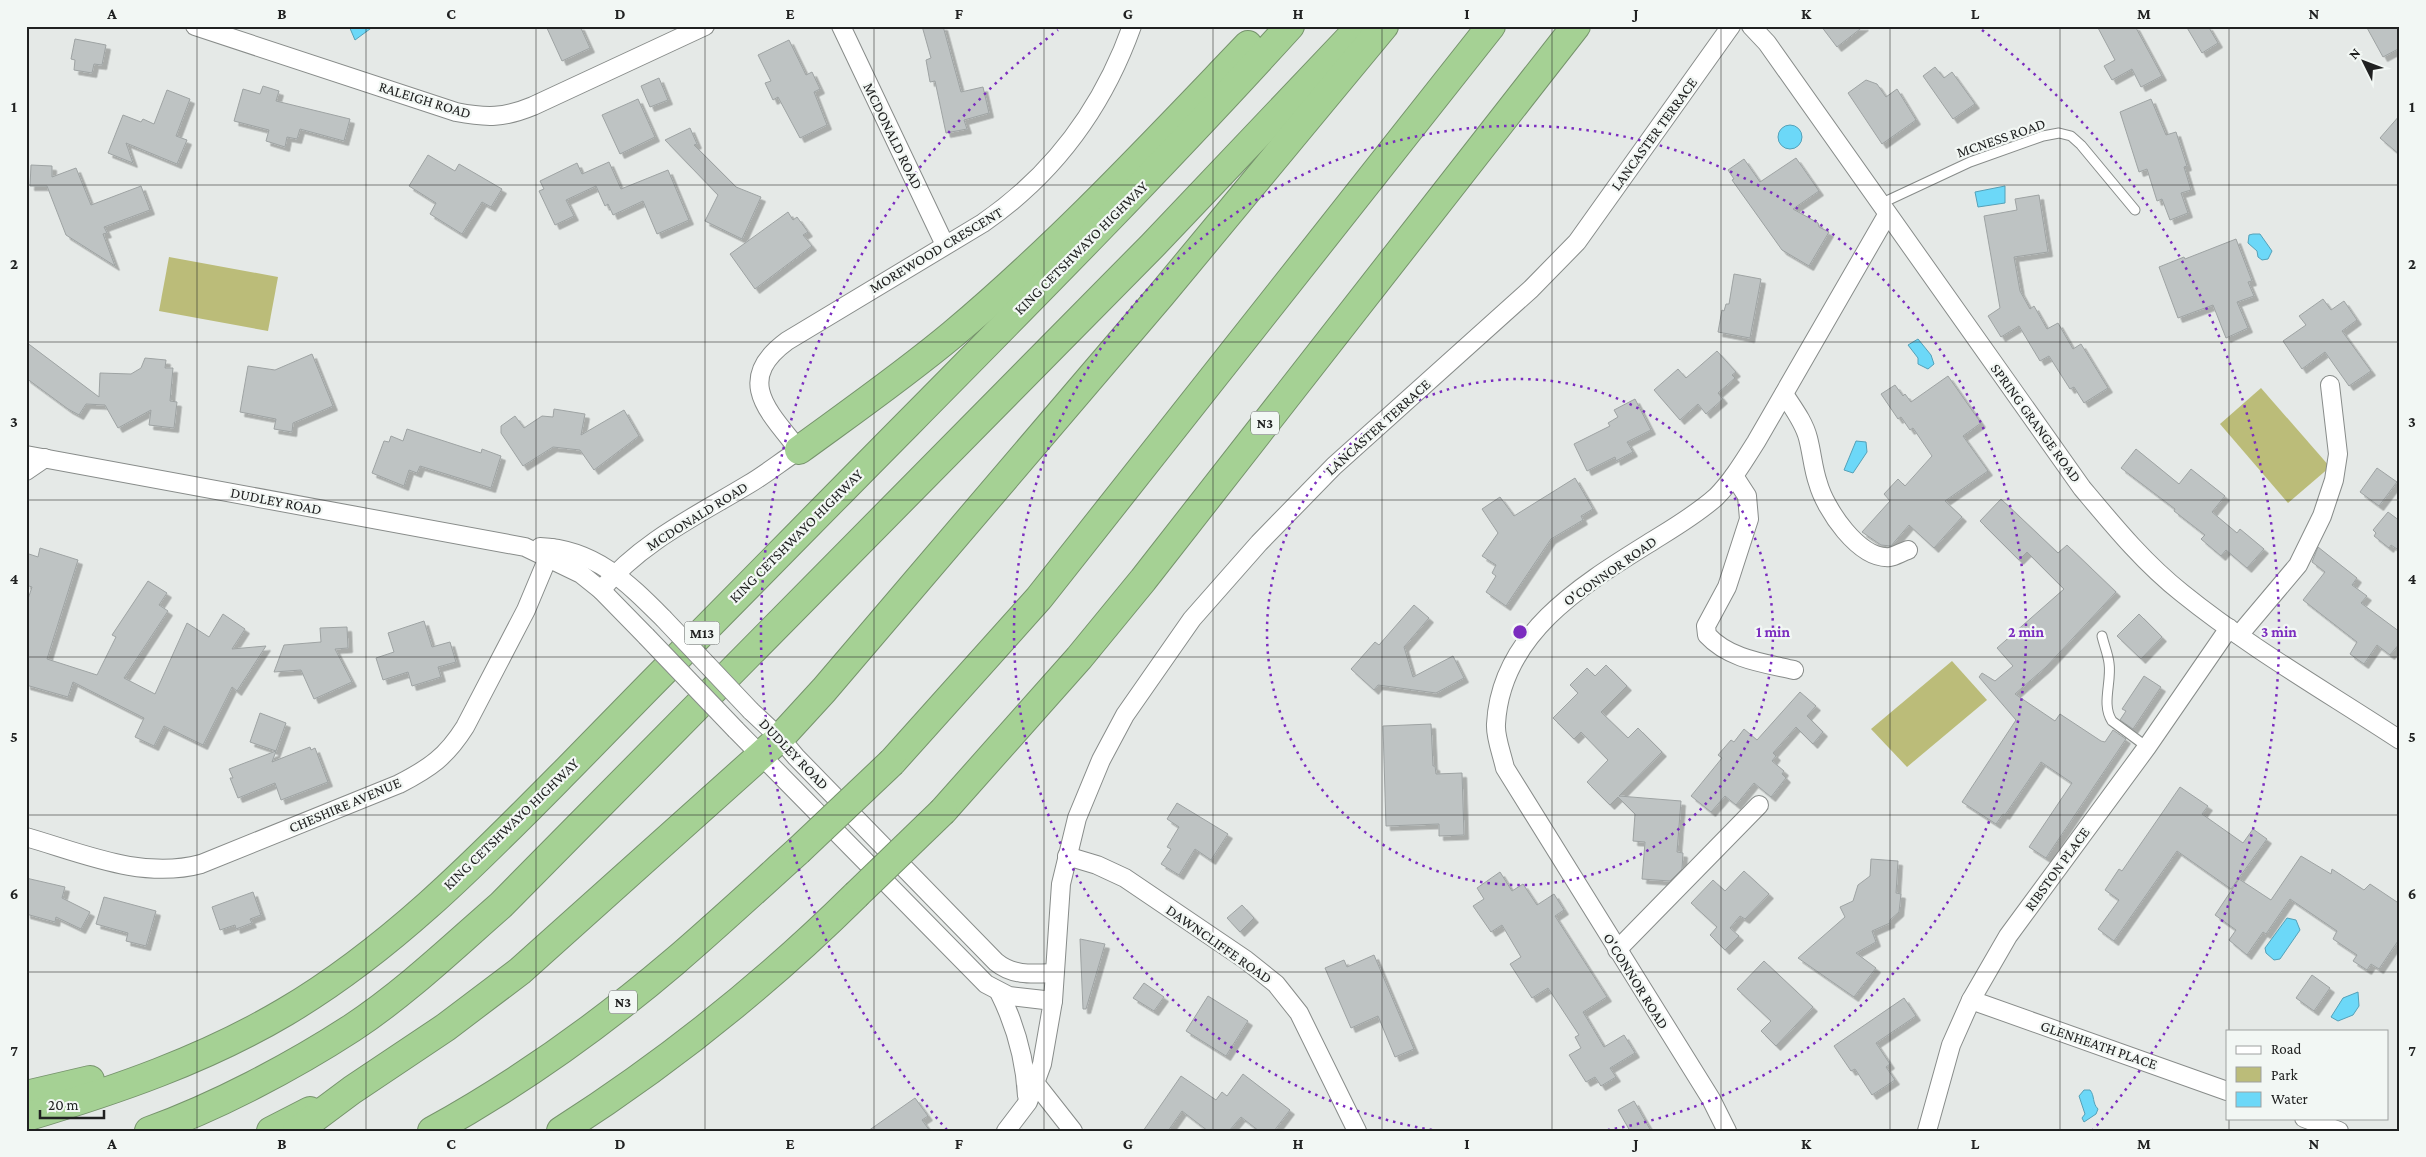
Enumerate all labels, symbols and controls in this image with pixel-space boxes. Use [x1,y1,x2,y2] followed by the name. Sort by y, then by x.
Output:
[106,5,117,22] text: A
[277,5,287,22] text: B
[446,5,456,22] text: C
[614,5,626,22] text: D
[785,5,795,22] text: E
[955,5,964,22] text: F
[1123,5,1133,22] text: G
[1293,5,1304,22] text: H
[1464,5,1470,22] text: I
[1631,5,1639,22] text: J
[1801,5,1812,22] text: K
[1971,5,1980,22] text: L
[2137,5,2151,22] text: M
[2309,5,2320,22] text: N
[2338,38,2388,88] north arrow
[2345,44,2364,62] text: N
[1608,75,1700,193] street label: LANCASTER TERRACE
[377,78,473,122] street label: RALEIGH ROAD
[860,80,926,192] street label: MCDONALD ROAD
[11,98,17,115] text: 1
[2409,98,2415,115] text: 1
[1955,115,2047,161] street label: MCNESS ROAD
[1011,178,1151,318] street label: KING CETSHWAYO HIGHWAY
[867,204,1005,296] street label: MOREWOOD CRESCENT
[10,255,18,272] text: 2
[2408,255,2416,272] text: 2
[1988,361,2084,485] street label: SPRING GRANGE ROAD
[1322,376,1434,478] street label: LANCASTER TERRACE
[1251,412,1279,434] road number: N3
[10,413,18,430] text: 3
[2408,413,2416,430] text: 3
[726,466,866,606] street label: KING CETSHWAYO HIGHWAY
[643,478,751,554] street label: MCDONALD ROAD
[229,484,323,518] street label: DUDLEY ROAD
[1560,533,1660,609] street label: O'CONNOR ROAD
[10,570,19,587] text: 4
[2408,570,2417,587] text: 4
[684,622,720,644] road number: M13
[1511,623,1529,641] centre of rings
[1756,624,1790,640] text: 1 min
[2008,624,2044,640] text: 2 min
[2261,624,2297,640] text: 3 min
[756,715,832,793] street label: DUDLEY ROAD
[10,728,18,745] text: 5
[2408,728,2416,745] text: 5
[440,755,582,893] street label: KING CETSHWAYO HIGHWAY
[287,774,403,836] street label: CHESHIRE AVENUE
[2021,824,2093,914] street label: RIBSTON PLACE
[10,885,18,902] text: 6
[2408,885,2416,902] text: 6
[1163,902,1275,986] street label: DAWNCLIFFE ROAD
[1600,930,1672,1032] street label: O'CONNOR ROAD
[609,990,637,1014] road number: N3
[2039,1018,2159,1072] street label: GLENHEATH PLACE
[2226,1030,2388,1120] legend
[2271,1041,2302,1057] text: Road
[10,1042,18,1059] text: 7
[2408,1042,2416,1059] text: 7
[2271,1067,2298,1083] text: Park
[40,1087,104,1119] scale bar
[2271,1091,2308,1107] text: Water
[48,1097,79,1113] text: 20 m
[106,1135,117,1152] text: A
[277,1135,287,1152] text: B
[446,1135,456,1152] text: C
[614,1135,626,1152] text: D
[785,1135,795,1152] text: E
[955,1135,964,1152] text: F
[1123,1135,1133,1152] text: G
[1293,1135,1304,1152] text: H
[1464,1135,1470,1152] text: I
[1631,1135,1639,1152] text: J
[1801,1135,1812,1152] text: K
[1971,1135,1980,1152] text: L
[2137,1135,2151,1152] text: M
[2309,1135,2320,1152] text: N

